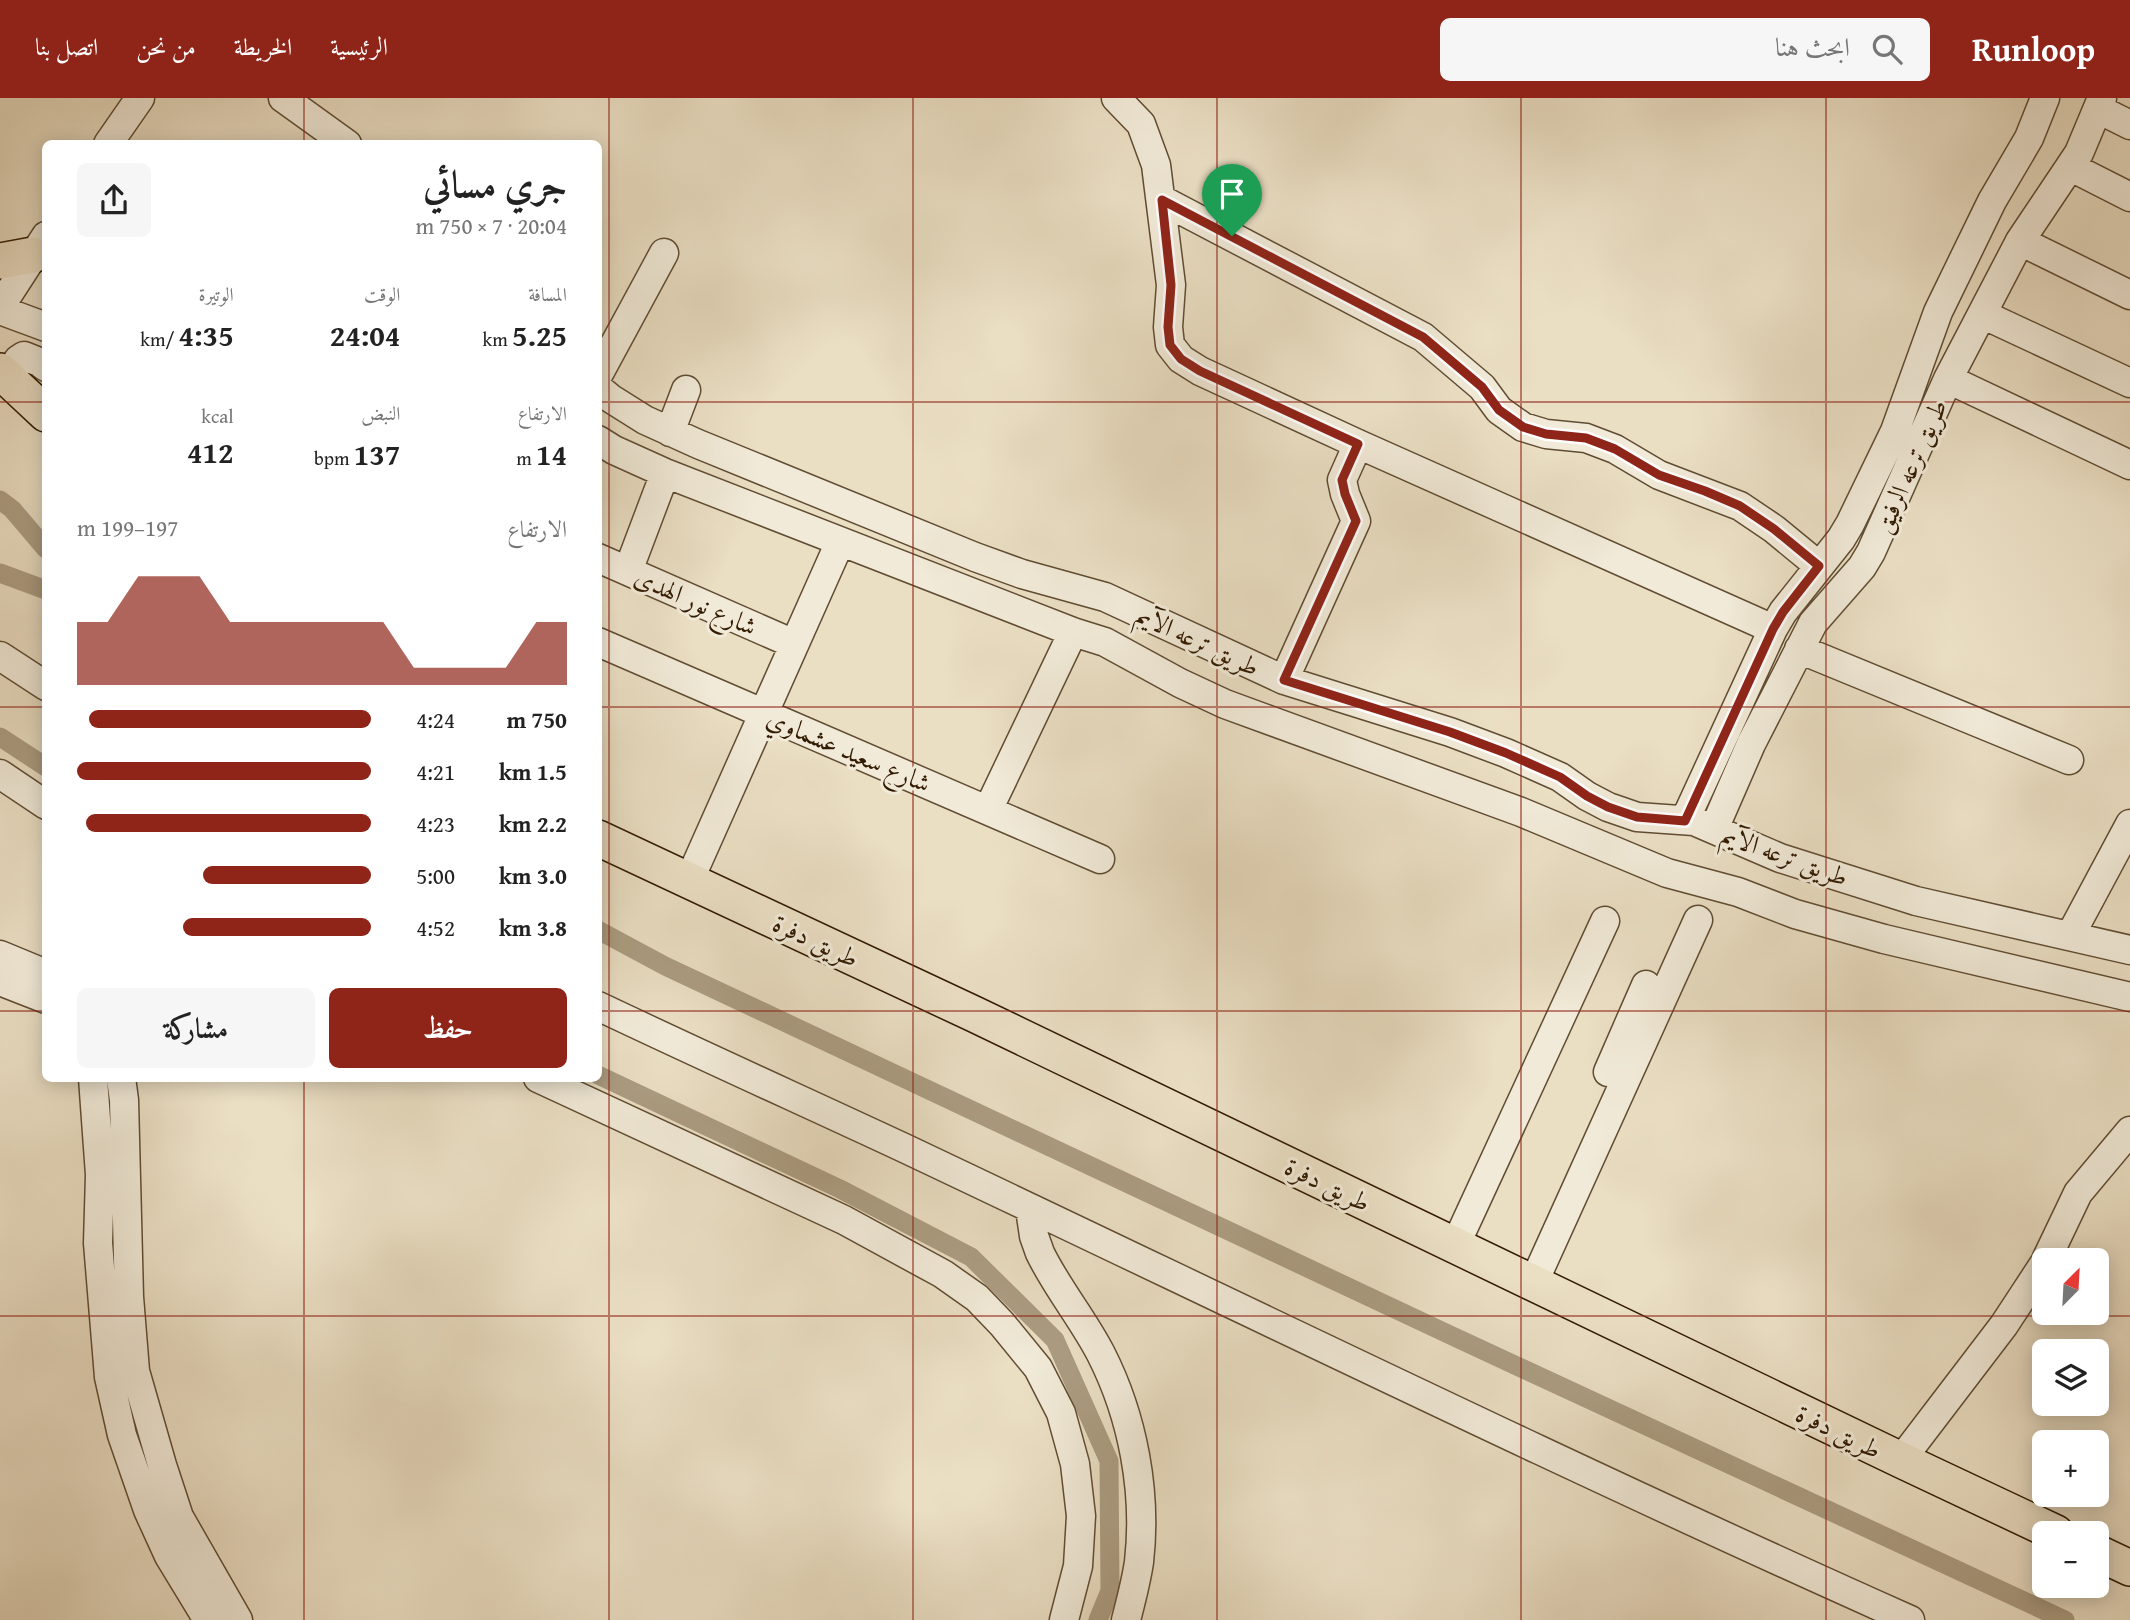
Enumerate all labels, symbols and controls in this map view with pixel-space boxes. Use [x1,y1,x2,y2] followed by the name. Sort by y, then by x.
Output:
[1440,18,1930,81] search box
[1972,25,2095,73] text: Runloop
[1775,27,1850,66] text: ابحث هنا
[35,29,98,64] text: اتصل بنا
[136,29,196,64] text: من نحن
[234,29,292,64] text: الخريطة
[330,29,388,64] text: الرئيسية
[1868,30,1906,68] icon: search
[423,155,567,211] text: جري مسائي
[77,163,151,237] button: share
[1202,164,1262,236] pin
[1213,175,1251,213] icon: arrive
[415,209,567,242] text: 20:04 · 7 × 750 m
[199,280,234,308] text: الوتيرة
[364,280,400,308] text: الوقت
[528,280,567,308] text: المسافة
[179,313,234,357] text: 4:35
[330,313,400,357] text: 24:04
[512,313,567,357] text: 5.25
[140,325,179,353] text: /km
[483,325,512,353] text: km
[1863,393,1957,539] street label: طريق ترعه الرفيق
[361,399,400,427] text: النبض
[518,399,567,427] text: الارتفاع
[201,402,234,430] text: kcal
[187,430,234,474] text: 412
[354,432,400,476] text: 137
[536,432,567,476] text: 14
[314,444,354,472] text: bpm
[516,444,536,472] text: m
[77,511,178,544] text: 197–199 m
[507,512,567,545] text: الارتفاع
[627,557,764,648] street label: شارع نور الهدى
[1128,594,1266,689] street label: طريق ترعه الآيم
[760,698,937,805] street label: شارع سعيد عشماوي
[416,703,455,736] text: 4:24
[506,703,567,736] text: 750 m
[416,755,455,788] text: 4:21
[499,755,567,788] text: 1.5 km
[416,807,455,840] text: 4:23
[499,807,567,840] text: 2.2 km
[1715,814,1854,900] street label: طريق ترعه الآيم
[416,859,455,892] text: 5:00
[499,859,567,892] text: 3.0 km
[766,903,866,977] street label: طريق دفرة
[416,911,455,944] text: 4:52
[499,911,567,944] text: 3.8 km
[77,988,315,1068] button: مشاركة
[329,988,567,1068] button: حفظ
[1278,1146,1378,1222] street label: طريق دفرة
[2032,1248,2109,1325] north arrow
[2032,1248,2109,1598] map controls
[2032,1339,2109,1416] button: layers
[1789,1393,1889,1469] street label: طريق دفرة
[2032,1430,2109,1507] button: +
[2032,1521,2109,1598] button: −

